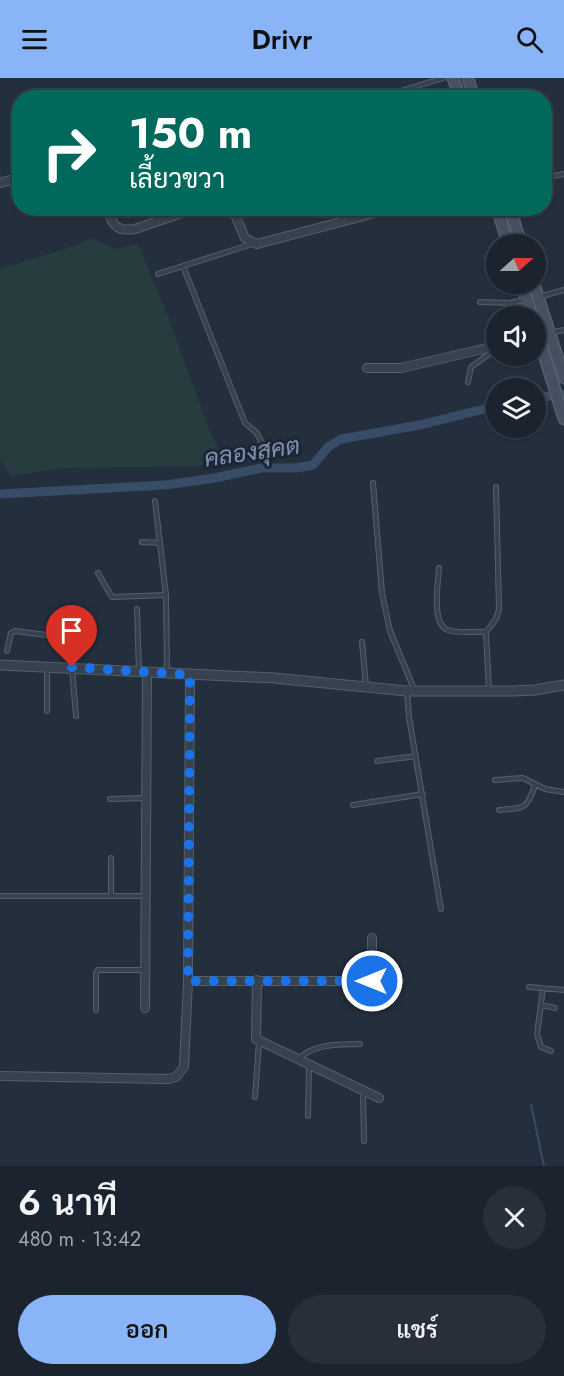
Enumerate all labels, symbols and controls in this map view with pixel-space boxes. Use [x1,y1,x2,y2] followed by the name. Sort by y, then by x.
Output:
[251,20,313,59] text: Drivr
[18,23,51,56] icon: menu
[513,23,546,56] icon: search
[129,103,252,164] text: 150 m
[30,114,108,192] icon: right
[129,159,225,198] text: เลี้ยวขวา
[486,234,546,294] north arrow
[486,234,546,438] map controls
[486,306,546,366] button: sound
[486,378,546,438] button: layers
[202,427,302,476] water label: คลองสุคต
[46,605,97,667] pin
[55,614,88,647] icon: arrive
[340,949,404,1013] position arrow
[18,1176,117,1228] text: 6 นาที
[483,1186,546,1249] button: close
[18,1225,141,1254] text: 480 m · 13:42
[18,1295,276,1364] button: ออก
[288,1295,546,1364] button: แชร์

